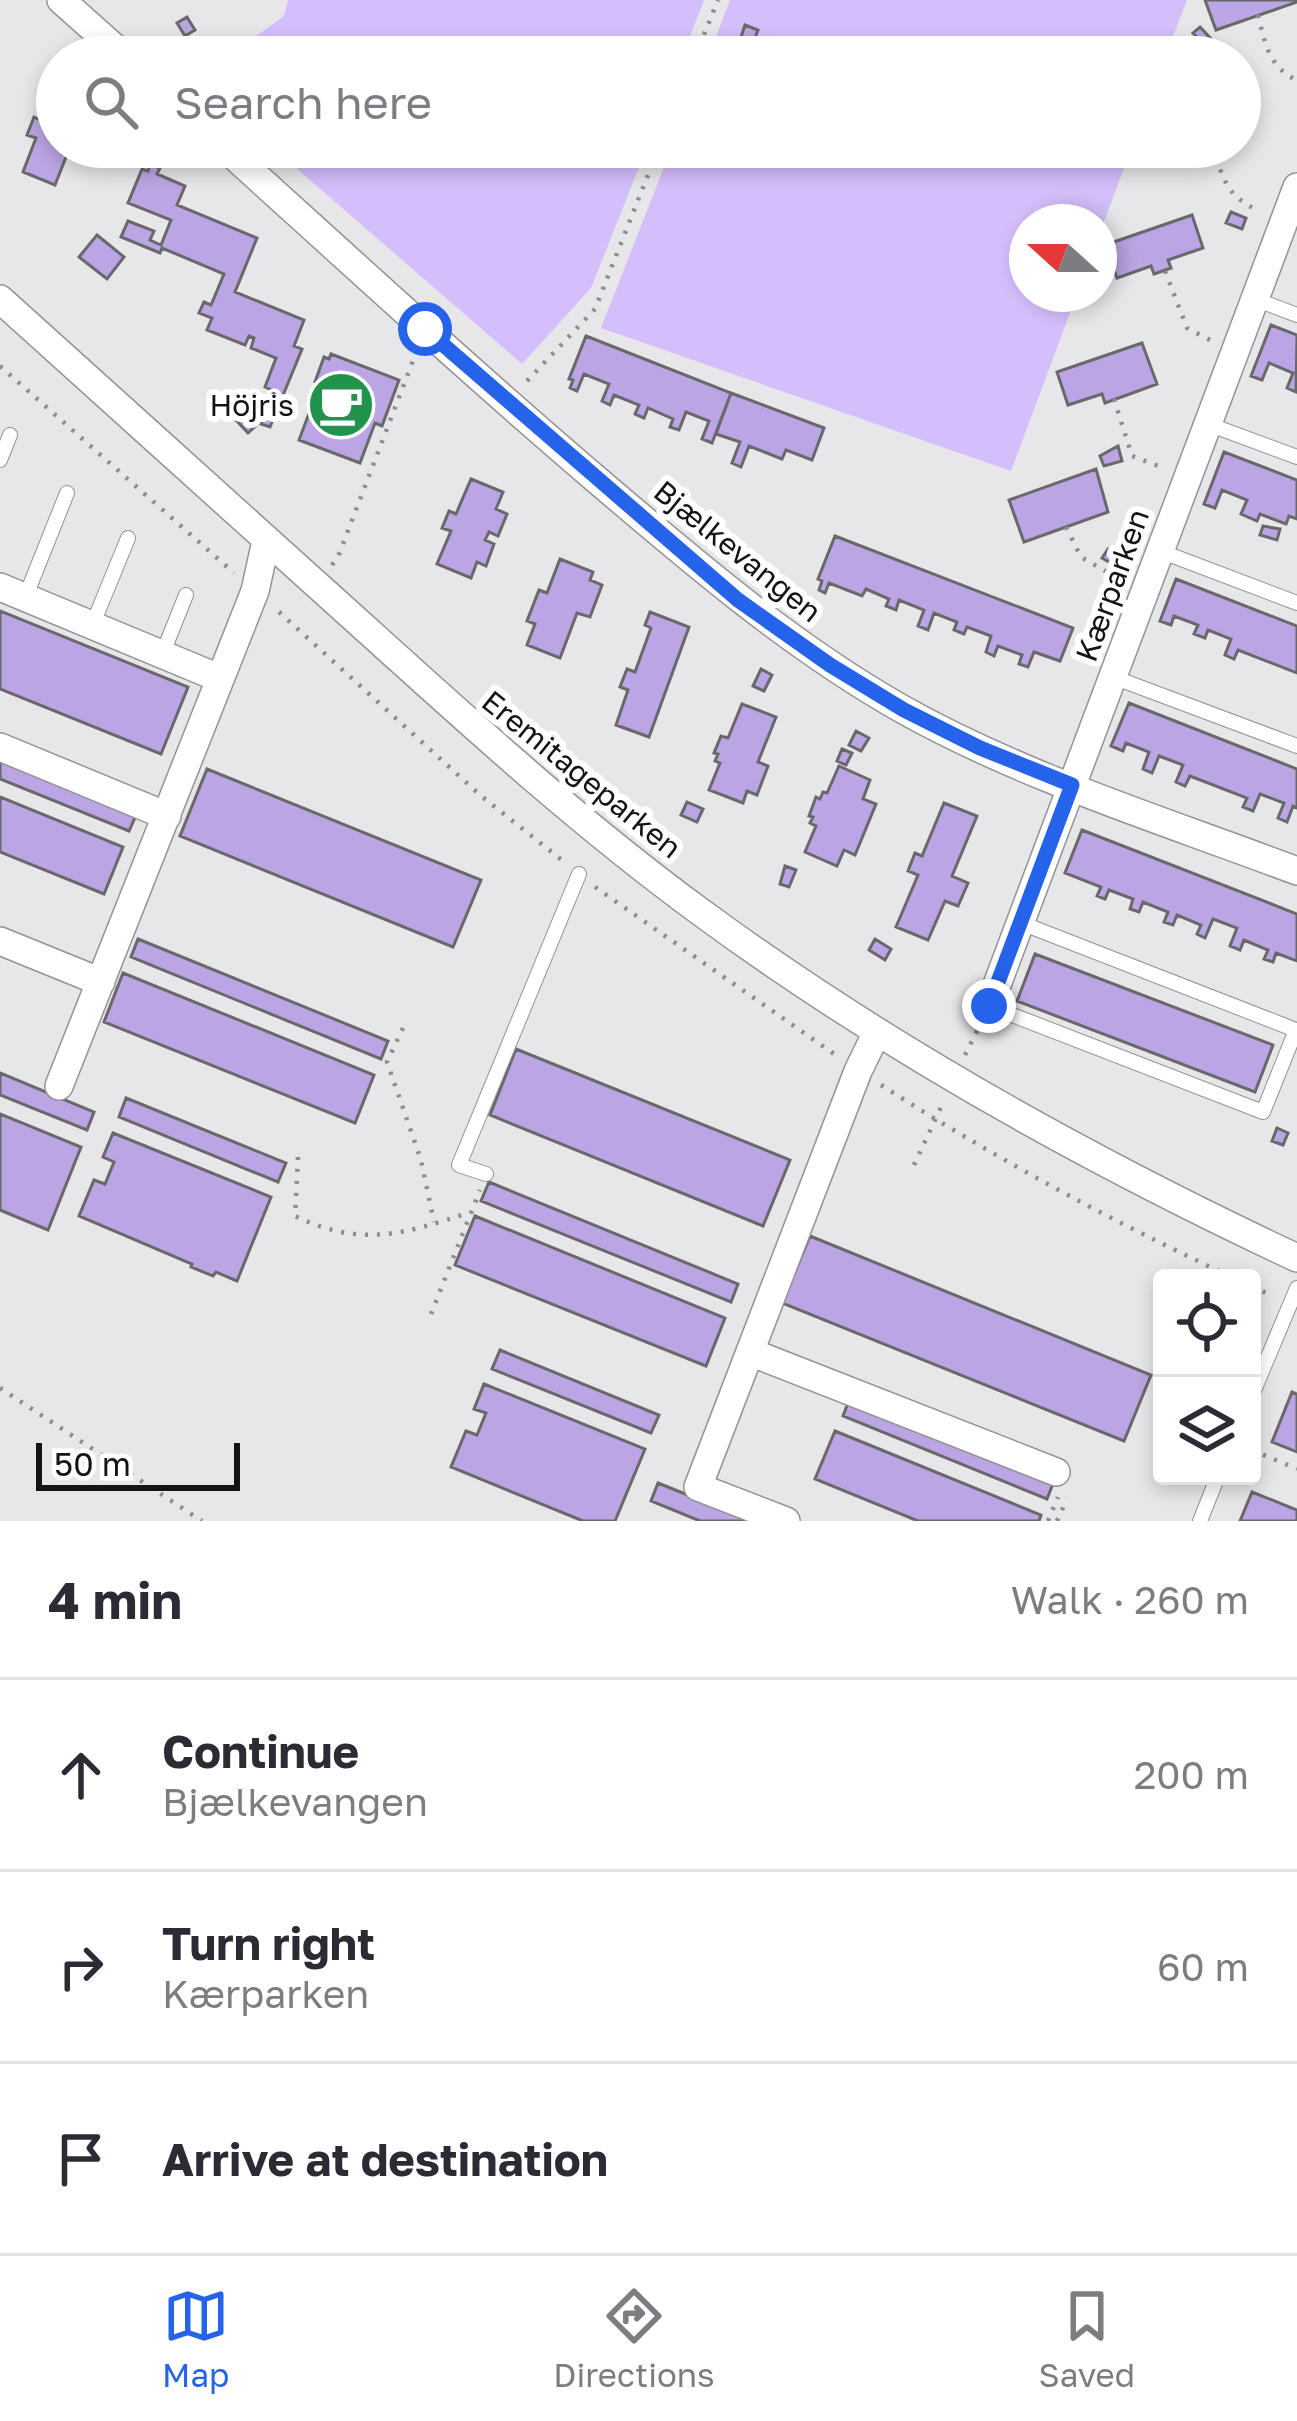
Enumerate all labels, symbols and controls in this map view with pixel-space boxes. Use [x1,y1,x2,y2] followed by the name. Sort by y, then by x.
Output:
[36,36,1261,168] search box
[78,69,144,135] icon: search
[174,75,432,129] text: Search here
[1009,204,1117,312] north arrow
[398,302,452,356] route start
[306,370,376,440] cafe icon: Höjris
[210,387,294,423] place label: Höjris
[647,473,829,629] street label: Bjælkevangen
[1068,504,1156,666] street label: Kærparken
[475,683,689,865] street label: Eremitageparken
[962,979,1016,1033] route end
[1153,1269,1261,1485] map controls
[1153,1269,1261,1377] button: locate
[1153,1377,1261,1485] button: layers
[36,1437,240,1490] scale bar
[54,1444,131,1483] text: 50 m
[48,1569,182,1630] text: 4 min
[1011,1576,1249,1623] text: Walk · 260 m
[162,1724,359,1778] text: Continue
[48,1742,114,1808] icon: ahead
[1134,1751,1249,1798] text: 200 m
[162,1778,428,1825] text: Bjælkevangen
[162,1916,375,1970] text: Turn right
[48,1934,114,2000] icon: right
[1157,1943,1249,1990] text: 60 m
[162,1970,369,2017] text: Kærparken
[48,2126,114,2192] icon: arrive
[162,2132,608,2186] text: Arrive at destination
[162,2283,229,2394] tab: Map
[553,2283,715,2394] tab: Directions
[1039,2283,1135,2394] tab: Saved

